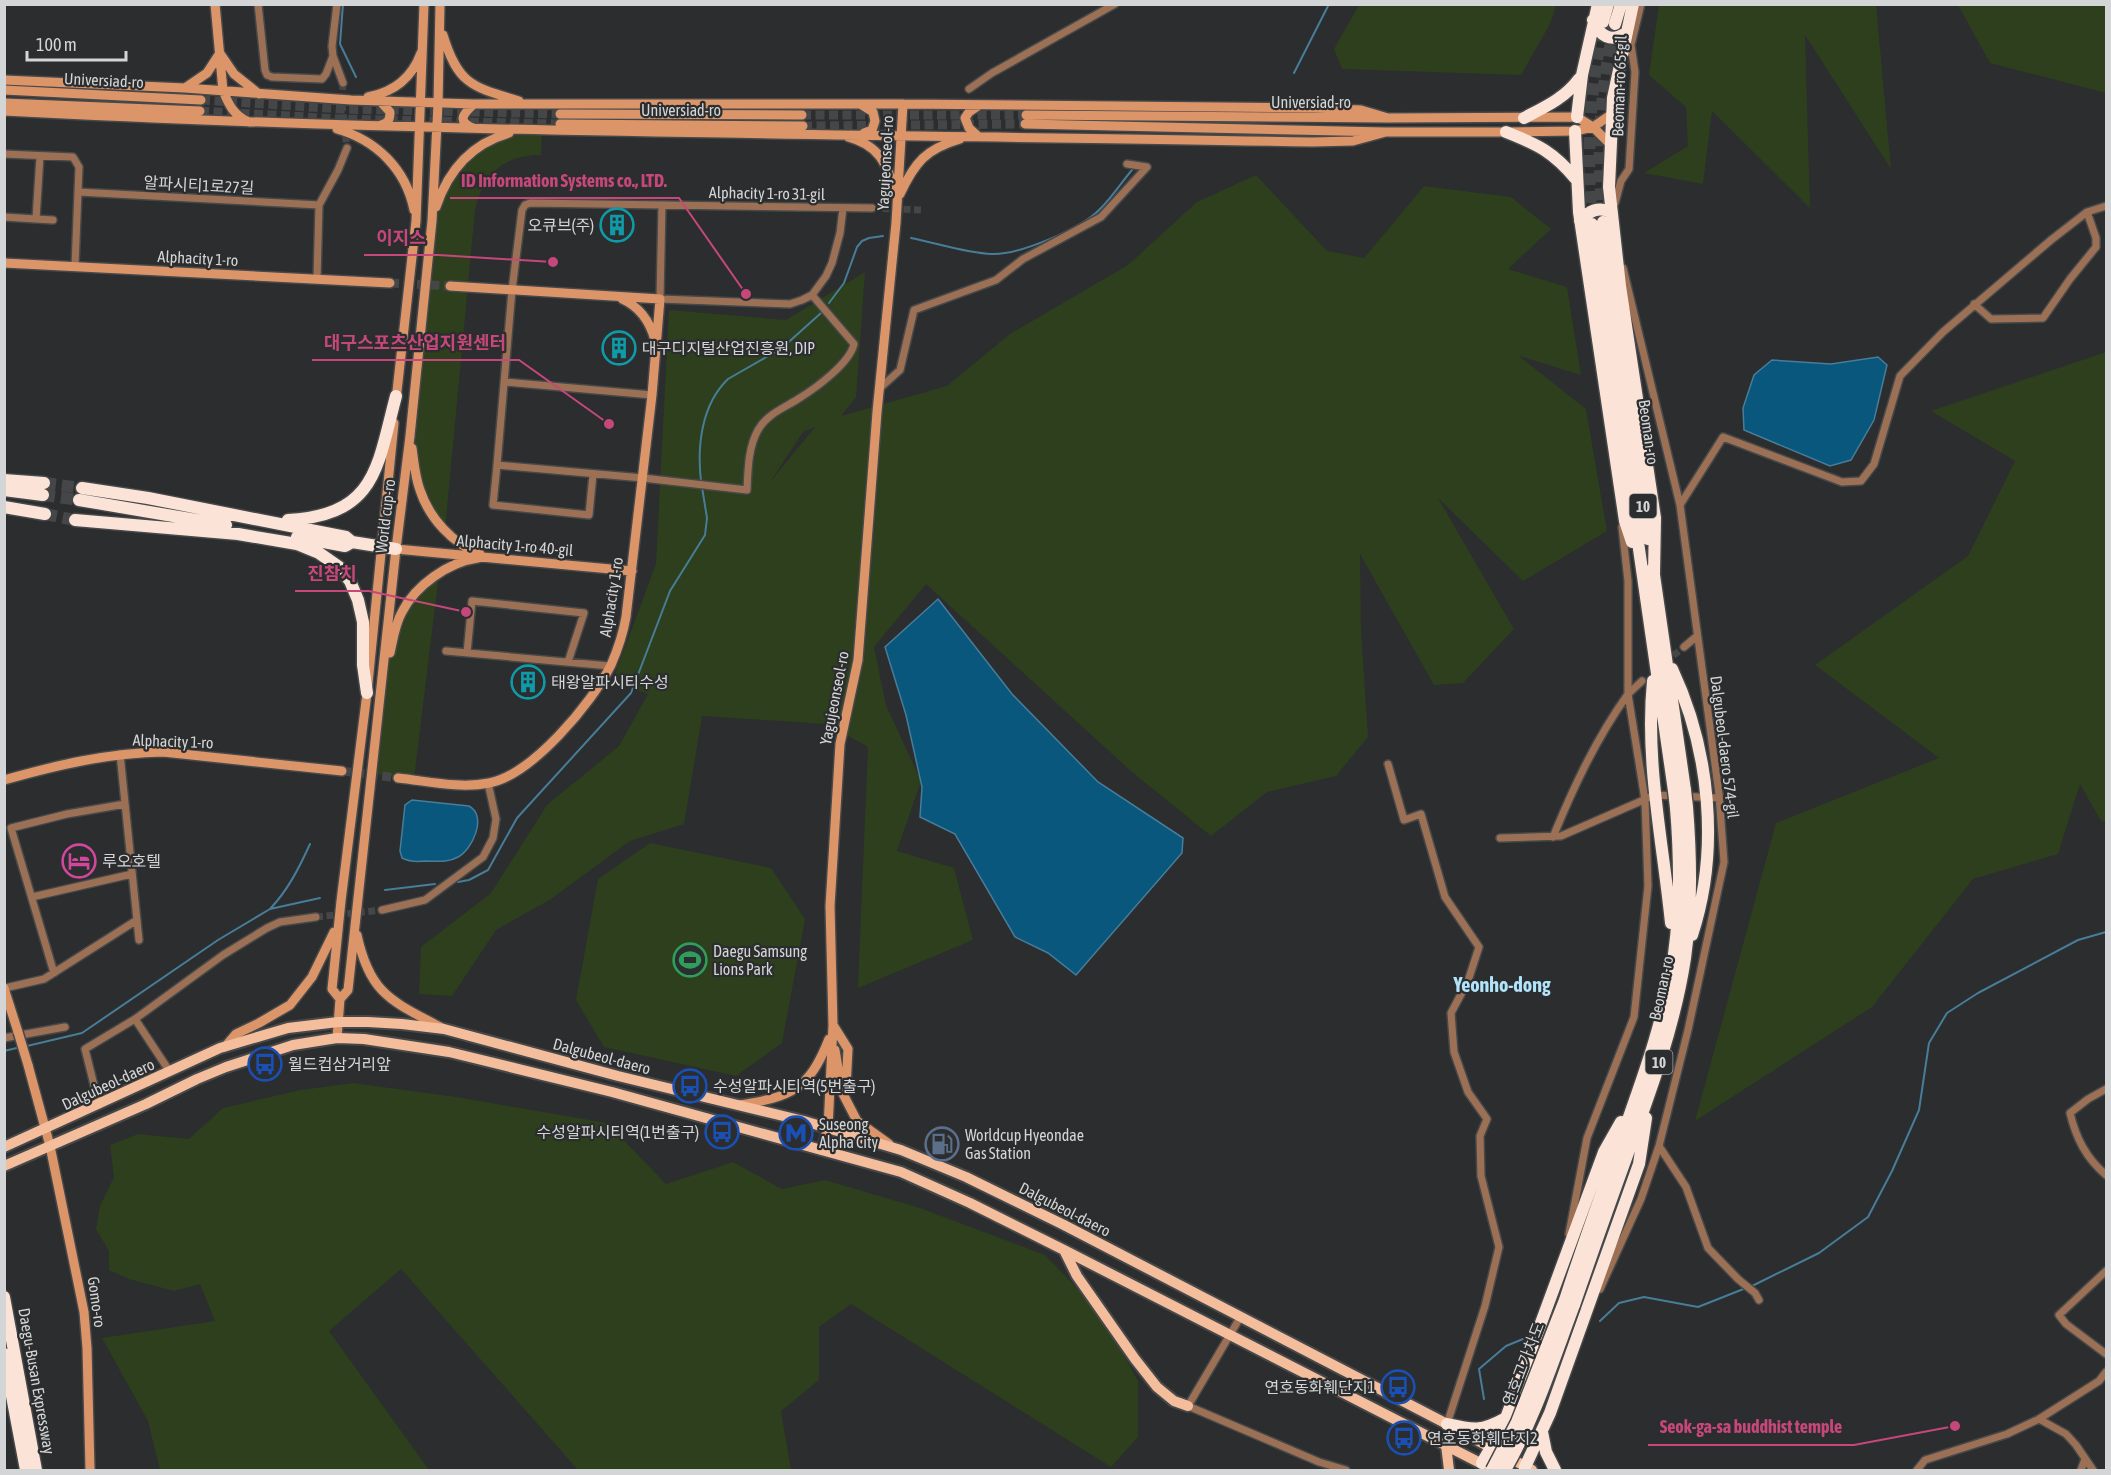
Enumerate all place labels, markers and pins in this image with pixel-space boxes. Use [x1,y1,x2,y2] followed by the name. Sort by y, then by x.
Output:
[450,162,679,198] callout: ID Information Systems co., LTD.
[599,207,635,243] building icon: 오큐브(주)
[527,216,594,235] place label: 오큐브(주)
[364,219,438,255] callout: 이지스
[312,324,519,360] callout: 대구스포츠산업지원센터
[601,330,637,366] building icon: 대구디지털산업진흥원, DIP
[642,339,815,357] place label: 대구디지털산업진흥원, DIP
[295,555,369,591] callout: 진참치
[510,664,546,700] building icon: 태왕알파시티수성
[551,673,669,691] place label: 태왕알파시티수성
[61,843,97,879] hotel icon: 루오호텔
[102,852,161,870] place label: 루오호텔
[672,942,708,978] sports icon: Daegu Samsung Lions Park
[713,942,807,978] place label: Daegu Samsung Lions Park
[247,1046,283,1082] bus stop icon: 월드컵삼거리앞
[288,1055,391,1073] place label: 월드컵삼거리앞
[672,1068,708,1104] bus stop icon: 수성알파시티역(5번출구)
[713,1077,876,1096] place label: 수성알파시티역(5번출구)
[704,1114,740,1150] bus stop icon: 수성알파시티역(1번출구)
[778,1115,814,1151] metro station icon: Suseong Alpha City
[819,1115,879,1152] place label: Suseong Alpha City
[537,1123,699,1142] place label: 수성알파시티역(1번출구)
[924,1126,960,1162] fuel station icon: Worldcup Hyeondae Gas Station
[965,1126,1084,1162] place label: Worldcup Hyeondae Gas Station
[1380,1369,1416,1405] bus stop icon: 연호동화훼단지1
[1264,1378,1375,1396] place label: 연호동화훼단지1
[1648,1409,1854,1445] callout: Seok-ga-sa buddhist temple
[1386,1420,1422,1456] bus stop icon: 연호동화훼단지2
[1427,1429,1538,1447] place label: 연호동화훼단지2

